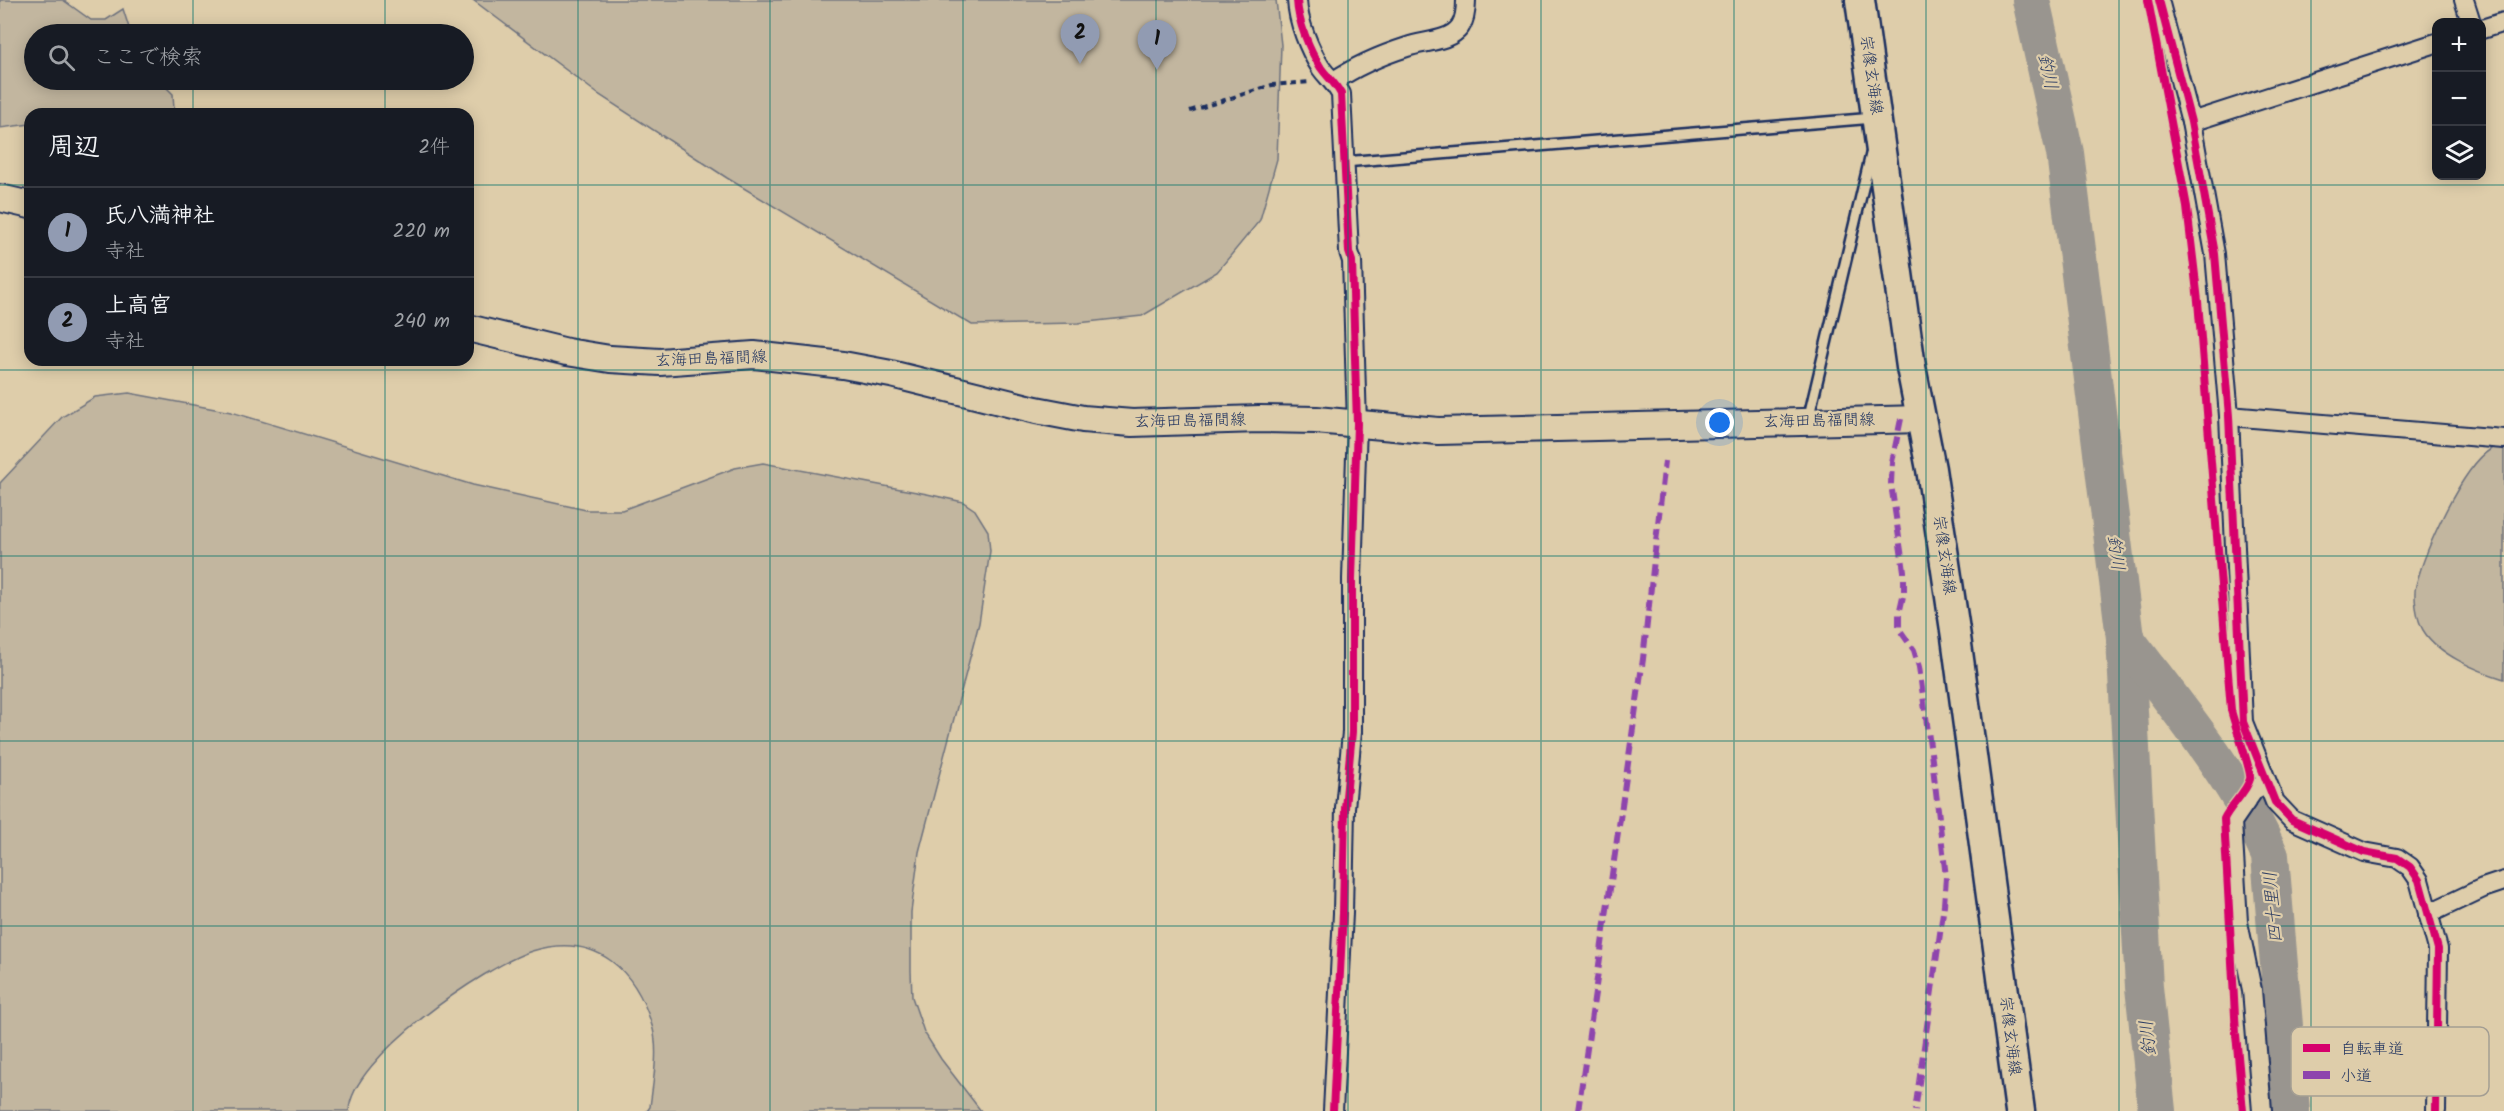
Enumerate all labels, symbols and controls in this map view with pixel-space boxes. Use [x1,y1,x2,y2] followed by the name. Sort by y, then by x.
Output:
[1060,14,1100,64] pin: 2
[2432,18,2486,180] map controls
[2432,18,2486,72] button: +
[1138,20,1176,70] pin: 1
[24,24,474,90] search box
[1853,34,1889,116] street label: 宗像玄海線
[45,41,78,74] icon: search
[93,41,203,76] text: ここで検索
[2029,51,2065,93] water label: 釣川
[2432,72,2486,126] button: −
[2432,126,2486,180] button: layers
[48,127,100,169] text: 周辺
[418,132,450,164] text: 2件
[105,199,215,234] text: 氏八満神社
[64,216,71,248] text: 1
[393,216,450,248] text: 220 m
[105,236,145,268] text: 寺社
[105,289,171,324] text: 上高宮
[62,306,73,338] text: 2
[393,306,450,338] text: 240 m
[105,326,145,358] text: 寺社
[655,345,767,373] street label: 玄海田島福間線
[1134,408,1246,434] street label: 玄海田島福間線
[1705,408,1734,437] your location
[1763,408,1875,434] street label: 玄海田島福間線
[1926,514,1962,596] street label: 宗像玄海線
[2098,533,2132,573] water label: 釣川
[2256,870,2292,944] water label: 四十里川
[1993,995,2027,1077] street label: 宗像玄海線
[2133,1019,2165,1057] water label: 釣川
[2291,1027,2489,1096] legend
[2340,1037,2404,1062] text: 自転車道
[2340,1064,2372,1089] text: 小道

